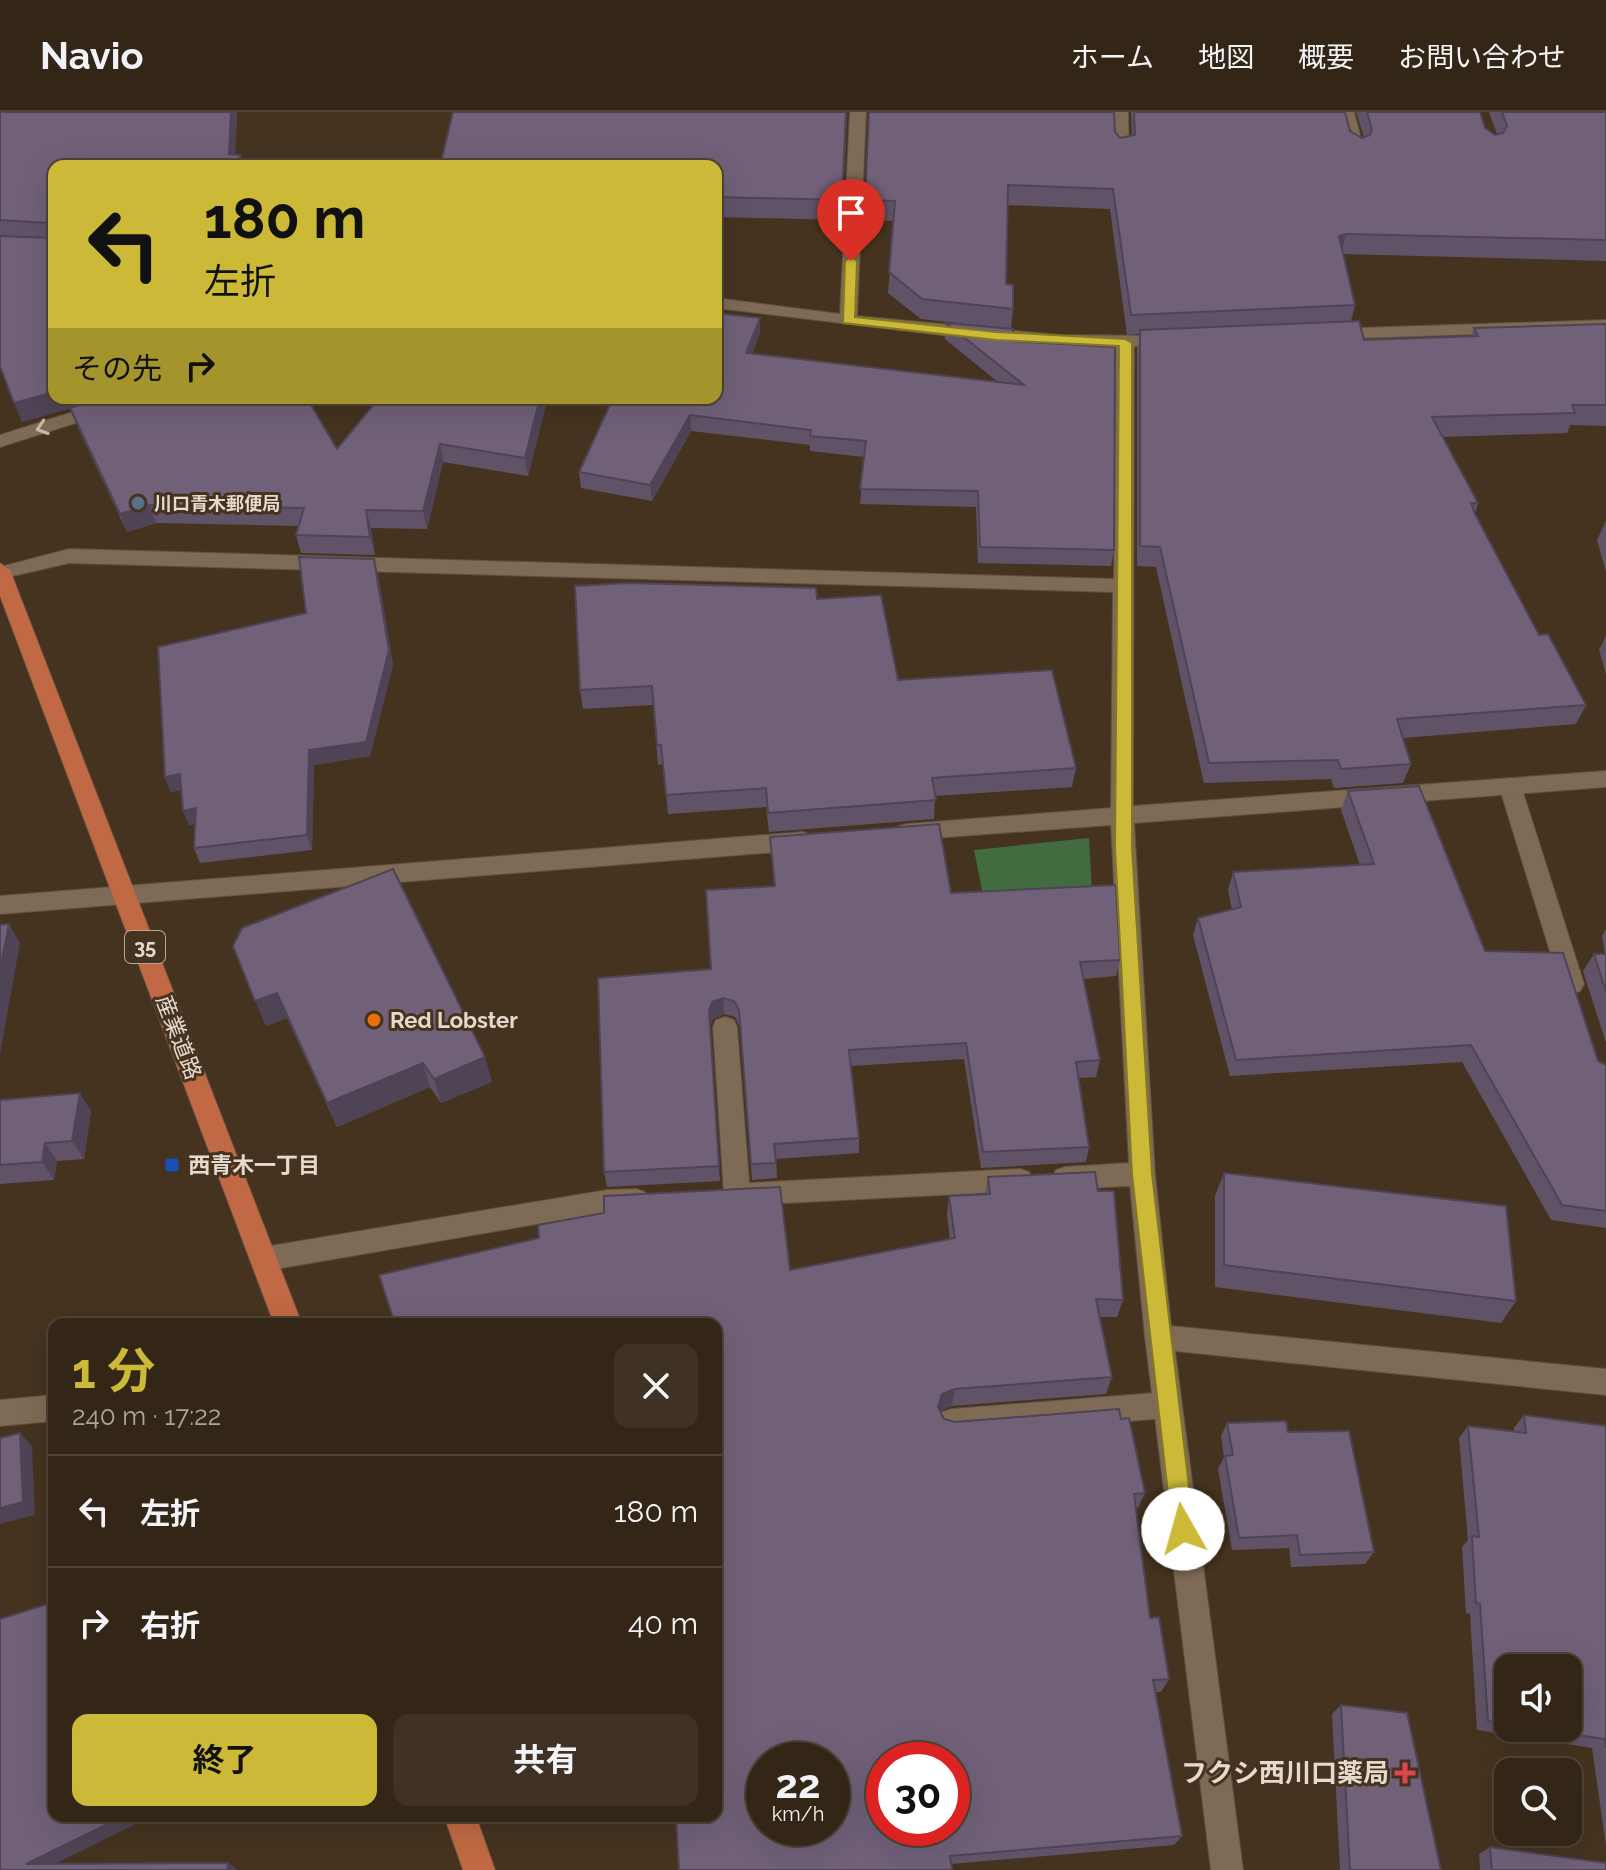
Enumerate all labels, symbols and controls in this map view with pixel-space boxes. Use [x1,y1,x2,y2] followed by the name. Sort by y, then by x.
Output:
[40,33,143,78] text: Navio
[1071,41,1154,74] text: ホーム
[1198,41,1254,74] text: 地図
[1298,41,1354,74] text: 概要
[1398,41,1566,74] text: お問い合わせ
[817,179,885,261] pin
[204,185,365,251] text: 180 m
[829,191,873,235] icon: arrive
[72,192,176,296] icon: left
[204,260,276,302] text: 左折
[178,344,222,388] icon: right
[72,351,162,386] text: その先
[35,419,49,435] one-way arrow
[154,493,280,514] place label: 川口青木郵便局
[129,494,147,512] marker: 川口青木郵便局
[125,931,165,963] road number: 35
[151,991,207,1083] street label: 産業道路
[390,1007,518,1033] place label: Red Lobster
[365,1011,383,1029] marker: Red Lobster
[188,1152,320,1178] place label: 西青木一丁目
[163,1156,181,1174] marker: 西青木一丁目
[72,1343,155,1399] text: 1 分
[614,1344,698,1428] button: close
[72,1401,221,1431] text: 240 m · 17:22
[1141,1487,1225,1571] position arrow
[72,1489,116,1533] icon: left
[614,1494,698,1529] text: 180 m
[140,1496,200,1531] text: 左折
[72,1601,116,1645] icon: right
[628,1606,698,1641] text: 40 m
[140,1608,200,1643] text: 右折
[1494,1654,1582,1846] map controls
[1494,1654,1582,1742] button: sound
[72,1714,377,1806] button: 終了
[393,1714,698,1806] button: 共有
[866,1742,970,1846] speed limit sign: 30
[1181,1758,1389,1788] place label: フクシ西川口薬局
[1494,1758,1582,1846] button: search
[775,1760,821,1807] text: 22
[1396,1764,1414,1782] marker: フクシ西川口薬局
[772,1802,824,1826] text: km/h

